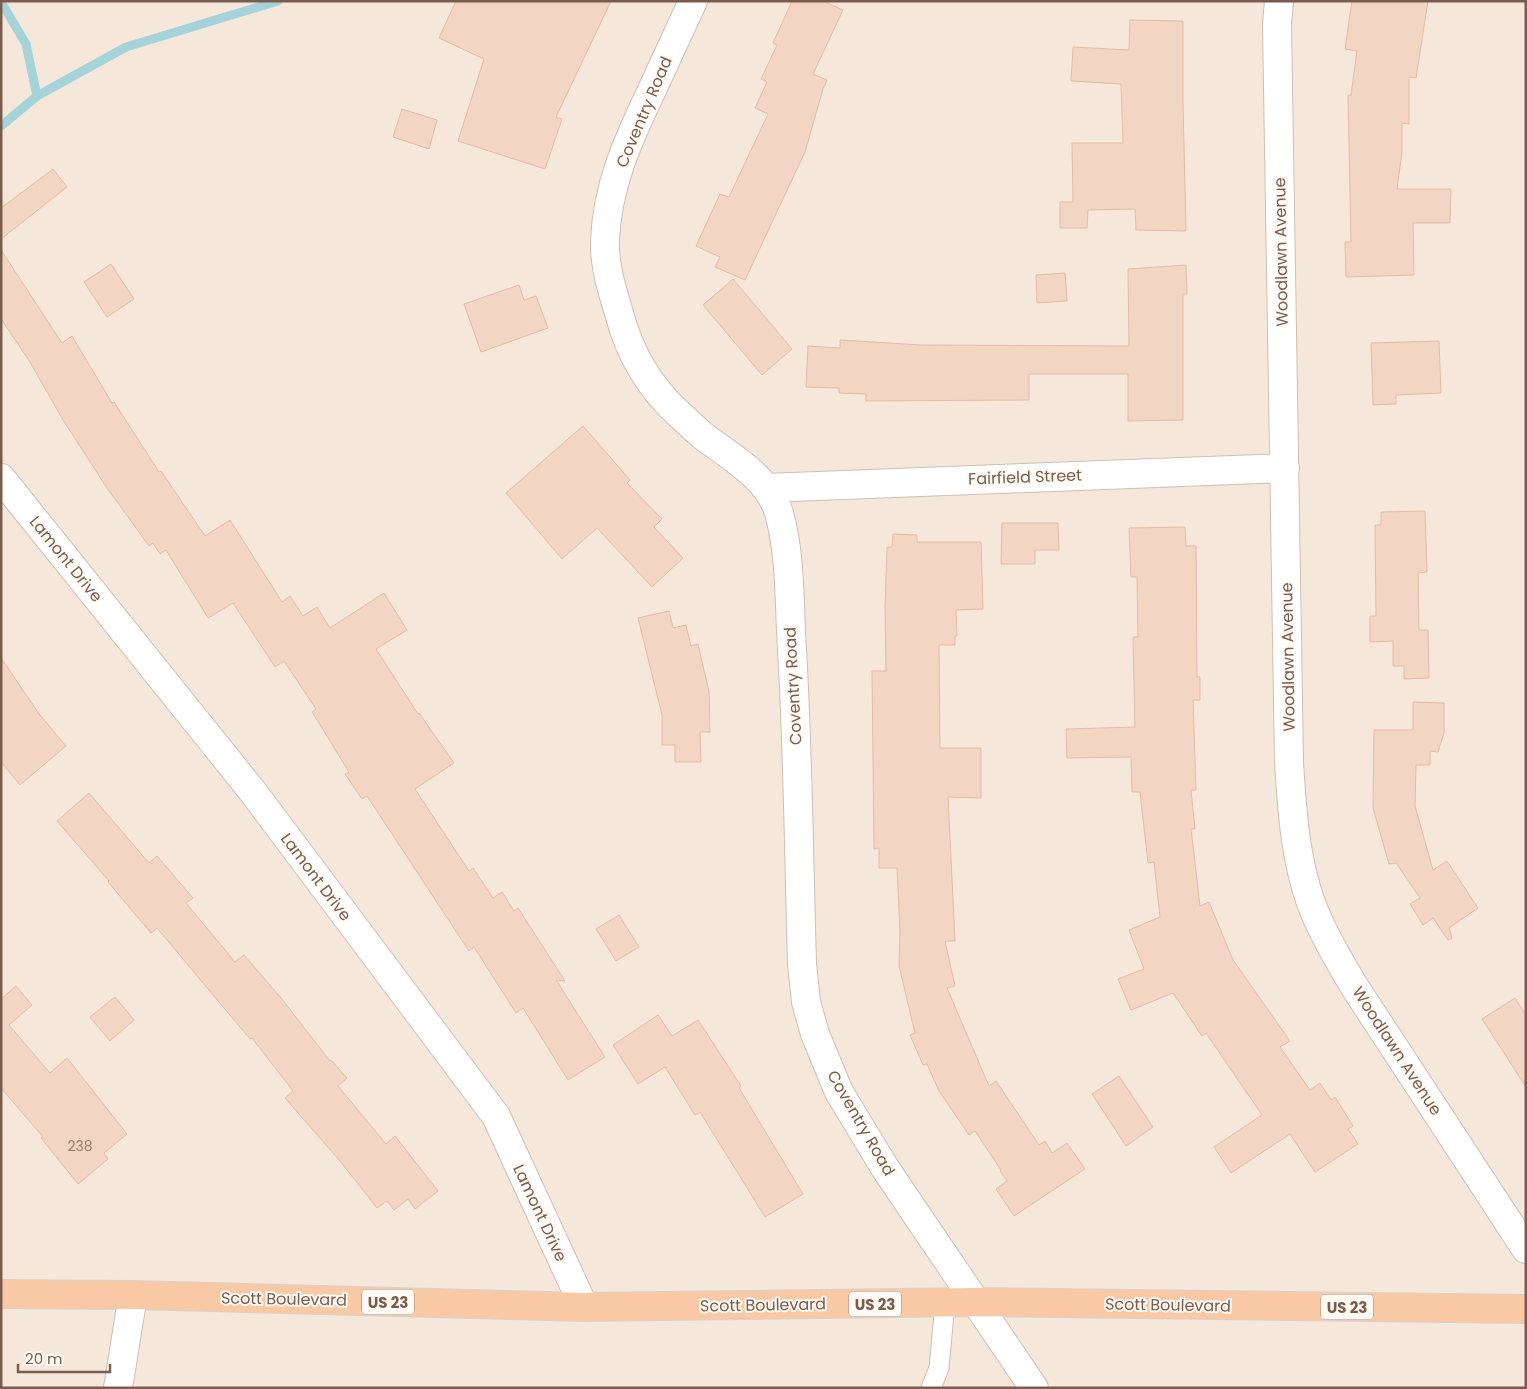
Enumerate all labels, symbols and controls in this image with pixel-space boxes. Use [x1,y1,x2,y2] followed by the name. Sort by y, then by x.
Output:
[610,53,678,171] street label: Coventry Road
[1268,177,1294,327] street label: Woodlawn Avenue
[968,464,1082,490] street label: Fairfield Street
[24,511,108,607] street label: Lamont Drive
[1275,582,1301,732] street label: Woodlawn Avenue
[778,626,808,746] street label: Coventry Road
[275,828,357,926] street label: Lamont Drive
[1347,982,1447,1120] street label: Woodlawn Avenue
[821,1066,901,1180] street label: Coventry Road
[67,1136,93,1156] house number: 238
[507,1161,573,1265] street label: Lamont Drive
[221,1286,347,1312] street label: Scott Boulevard
[362,1290,414,1314] road number: US 23
[700,1292,826,1318] street label: Scott Boulevard
[849,1292,901,1316] road number: US 23
[1105,1292,1231,1318] street label: Scott Boulevard
[1321,1294,1373,1320] road number: US 23
[18,1342,110,1374] scale bar
[25,1348,63,1369] text: 20 m

